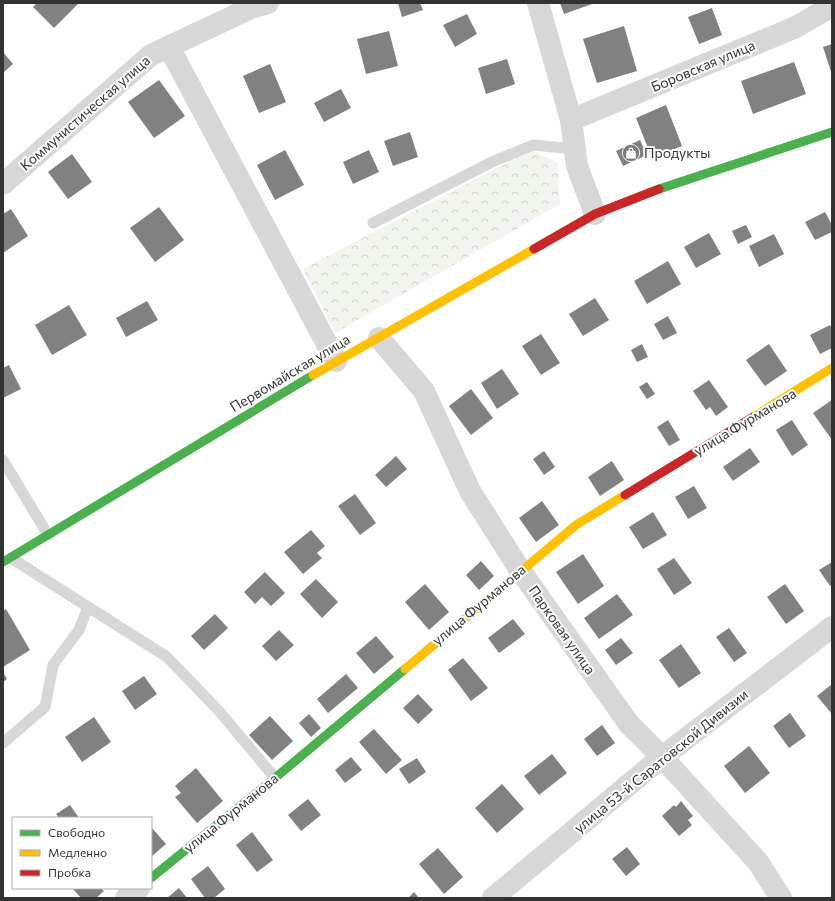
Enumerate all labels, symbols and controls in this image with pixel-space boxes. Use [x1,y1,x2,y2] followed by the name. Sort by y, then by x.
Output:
[648,36,757,95] street label: Боровская улица
[16,52,153,174] street label: Коммунистическая улица
[621,143,641,163] shop icon: Продукты
[644,144,710,161] place label: Продукты
[227,330,353,415] street label: Первомайская улица
[690,384,799,459] street label: улица Фурманова
[429,561,529,649] street label: улица Фурманова
[525,582,599,677] street label: Парковая улица
[570,685,751,836] street label: улица 53-й Саратовской Дивизии
[180,769,281,856] street label: улица Фурманова
[12,817,152,889] legend
[48,825,105,839] text: Свободно
[48,845,107,859] text: Медленно
[48,865,91,879] text: Пробка

